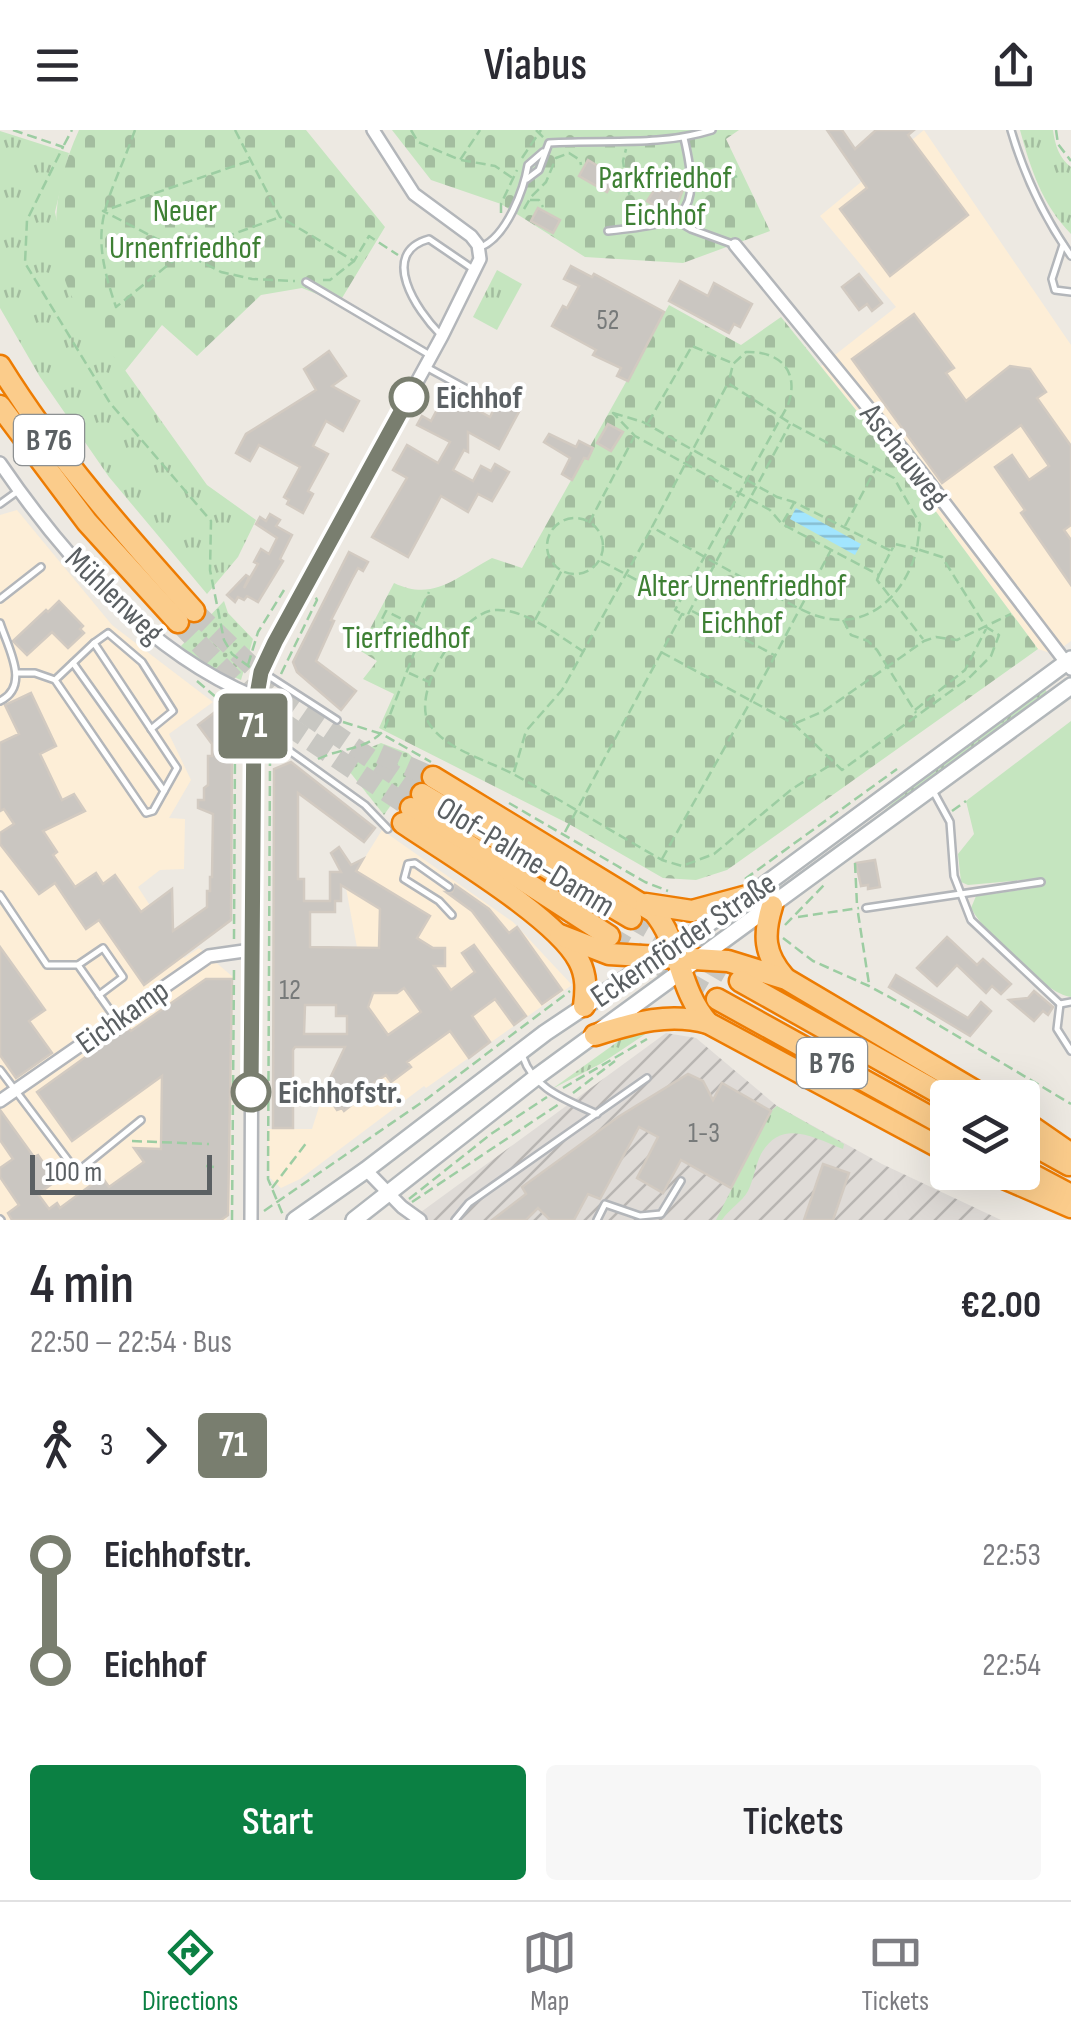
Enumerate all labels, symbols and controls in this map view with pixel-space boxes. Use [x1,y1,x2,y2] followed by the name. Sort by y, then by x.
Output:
[30,38,85,93] icon: menu
[484,38,587,93] text: Viabus
[986,38,1041,93] icon: share
[598,159,733,235] park label: Parkfriedhof Eichhof
[109,192,262,268] park label: Neuer Urnenfriedhof
[597,304,619,337] house number: 52
[390,378,428,416] marker: Eichhof
[436,379,523,418] place label: Eichhof
[851,395,956,516] street label: Aschauweg
[14,415,84,465] road number: B 76
[57,540,171,653] street label: Mühlenweg
[637,567,847,643] park label: Alter Urnenfriedhof Eichhof
[342,619,471,658] park label: Tierfriedhof
[208,694,298,758] line badge: 71
[238,705,268,748] text: 71
[429,789,621,926] street label: Olof-Palme-Damm
[584,864,784,1017] street label: Eckernförder Straße
[69,971,177,1063] street label: Eichkamp
[279,974,301,1007] house number: 12
[797,1038,867,1088] road number: B 76
[232,1073,270,1111] marker: Eichhofstr.
[278,1074,402,1113] place label: Eichhofstr.
[930,1080,1040,1190] map controls
[930,1080,1040,1190] button: layers
[688,1117,720,1150] house number: 1-3
[30,1150,212,1194] scale bar
[45,1156,102,1189] text: 100 m
[30,1252,134,1319] text: 4 min
[960,1283,1041,1328] text: €2.00
[30,1323,232,1362] text: 22:50 – 22:54 · Bus
[30,1418,85,1473] icon: walk
[128,1418,183,1473] icon: forward
[218,1424,247,1467] text: 71
[100,1426,113,1465] text: 3
[104,1533,252,1578] text: Eichhofstr.
[982,1536,1041,1575] text: 22:53
[104,1643,206,1688] text: Eichhof
[982,1646,1041,1685] text: 22:54
[30,1765,526,1880] button: Start
[546,1765,1041,1880] button: Tickets
[142,1925,238,2018] tab: Directions
[522,1925,577,2018] tab: Map
[861,1925,929,2018] tab: Tickets

